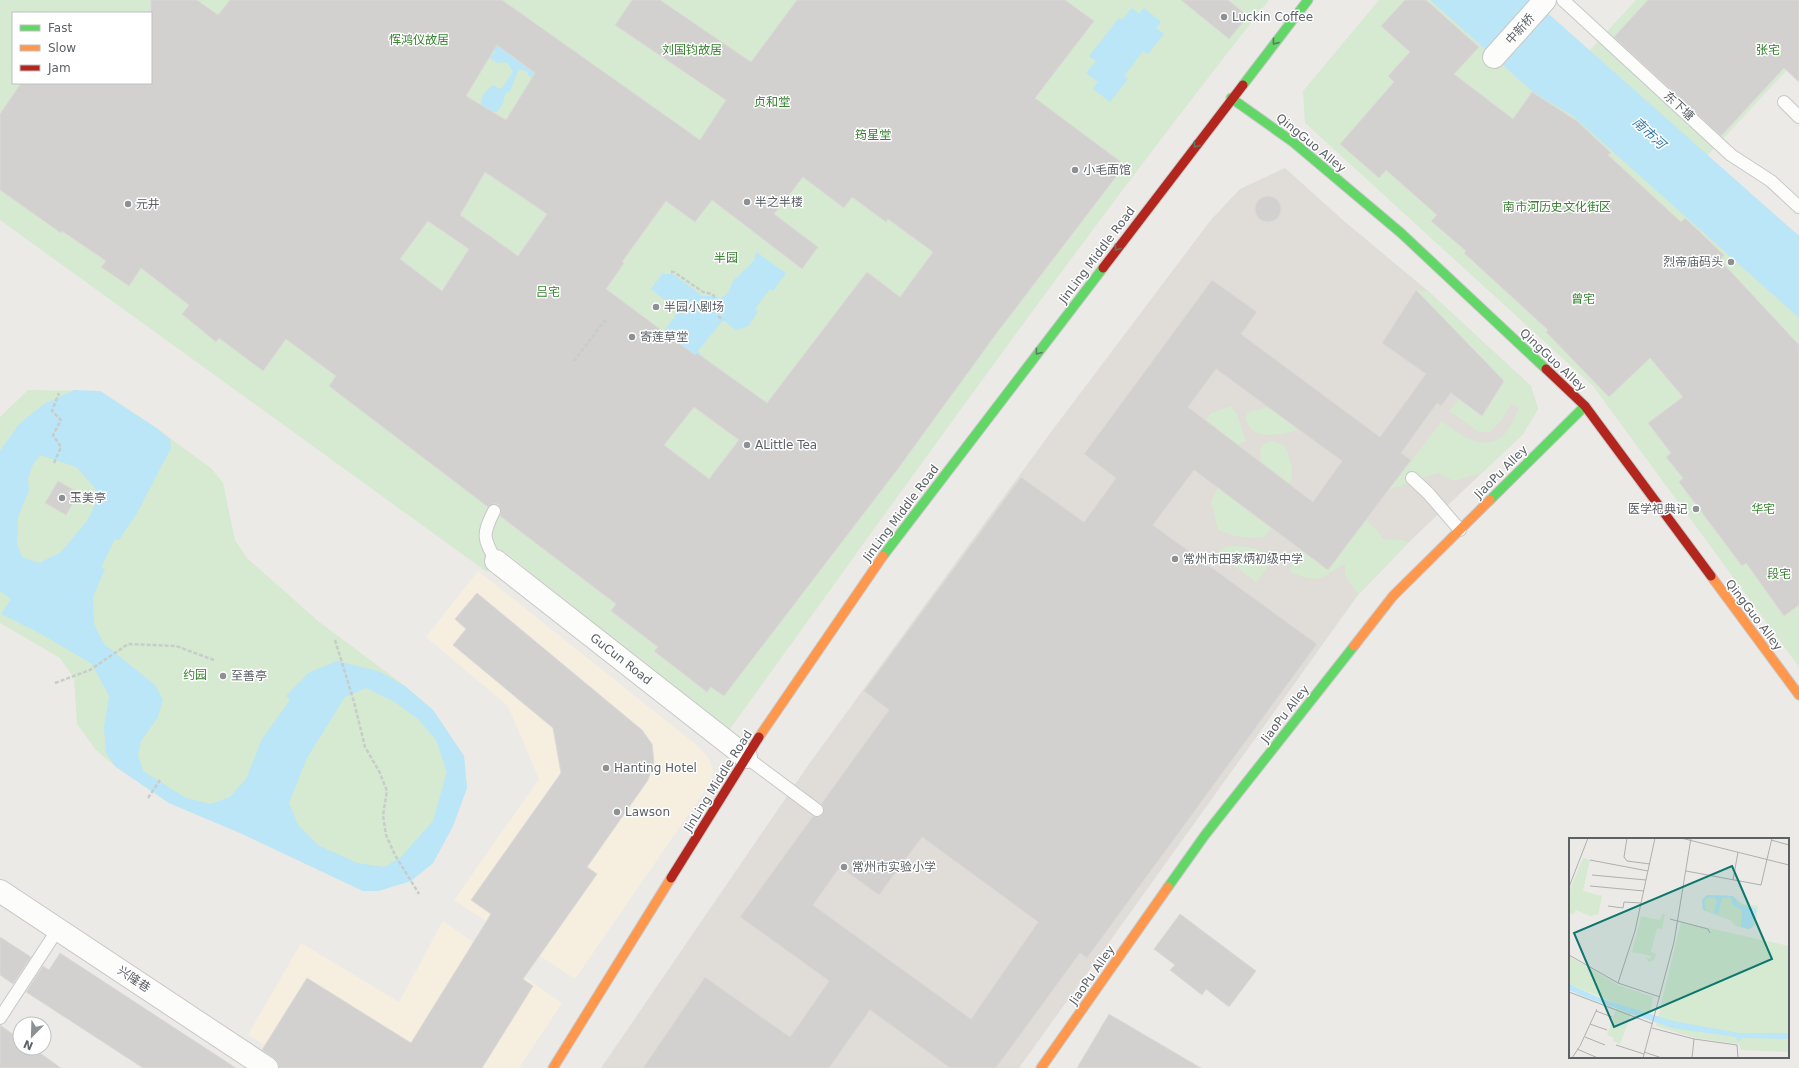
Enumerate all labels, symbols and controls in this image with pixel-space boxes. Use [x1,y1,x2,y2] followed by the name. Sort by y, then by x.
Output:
[1232,10,1313,24] place label: Luckin Coffee
[1503,11,1537,47] street label: 中新桥
[12,12,152,84] legend
[1219,12,1229,22] marker: Luckin Coffee
[48,21,72,35] text: Fast
[389,33,449,47] park label: 恽鸿仪故居
[1273,37,1280,44] one-way arrow
[48,41,76,55] text: Slow
[662,43,722,57] park label: 刘国钧故居
[1756,43,1780,57] park label: 张宅
[47,61,71,75] text: Jam
[1661,89,1697,123] street label: 东下塘
[754,95,790,109] park label: 贞和堂
[1273,111,1349,175] street label: QingGuo Alley
[1630,114,1671,154] water label: 南市河
[855,128,891,142] park label: 筠星堂
[1194,140,1201,147] one-way arrow
[1083,163,1131,177] place label: 小毛面馆
[1070,165,1080,175] marker: 小毛面馆
[755,195,803,209] place label: 半之半楼
[136,197,160,211] place label: 元井
[742,197,752,207] marker: 半之半楼
[123,199,133,209] marker: 元井
[1503,200,1611,214] park label: 南市河历史文化街区
[1056,204,1138,307] street label: JinLing Middle Road
[1115,244,1122,251] one-way arrow
[714,251,738,265] park label: 半园
[1663,255,1723,269] place label: 烈帝庙码头
[1726,257,1736,267] marker: 烈帝庙码头
[536,285,560,299] park label: 吕宅
[1571,292,1595,306] park label: 曾宅
[664,300,724,314] place label: 半园小剧场
[651,302,661,312] marker: 半园小剧场
[1517,326,1589,394] street label: QingGuo Alley
[640,330,688,344] place label: 寄莲草堂
[627,332,637,342] marker: 寄莲草堂
[1036,347,1043,354] one-way arrow
[755,438,817,452] place label: ALittle Tea
[742,440,752,450] marker: ALittle Tea
[1471,443,1530,502] street label: JiaoPu Alley
[860,462,942,565] street label: JinLing Middle Road
[70,491,106,505] place label: 玉美亭
[57,493,67,503] marker: 玉美亭
[1628,502,1688,516] place label: 医学祀典记
[1751,502,1775,516] park label: 华宅
[1691,504,1701,514] marker: 医学祀典记
[1183,552,1303,566] place label: 常州市田家炳初级中学
[1170,554,1180,564] marker: 常州市田家炳初级中学
[1767,567,1791,581] park label: 段宅
[1723,577,1785,653] street label: QingGuo Alley
[587,631,655,687] street label: GuCun Road
[183,668,207,682] park label: 约园
[231,669,267,683] place label: 至善亭
[218,671,228,681] marker: 至善亭
[1258,682,1312,746] street label: JiaoPu Alley
[681,728,755,835] street label: JinLing Middle Road
[614,761,697,775] place label: Hanting Hotel
[601,763,611,773] marker: Hanting Hotel
[625,805,670,819] place label: Lawson
[612,807,622,817] marker: Lawson
[1569,838,1789,1058] inset map
[852,860,936,874] place label: 常州市实验小学
[839,862,849,872] marker: 常州市实验小学
[1066,943,1118,1008] street label: JiaoPu Alley
[115,963,153,995] street label: 兴隆巷
[12,1016,52,1056] north arrow
[22,1037,35,1053] text: N

